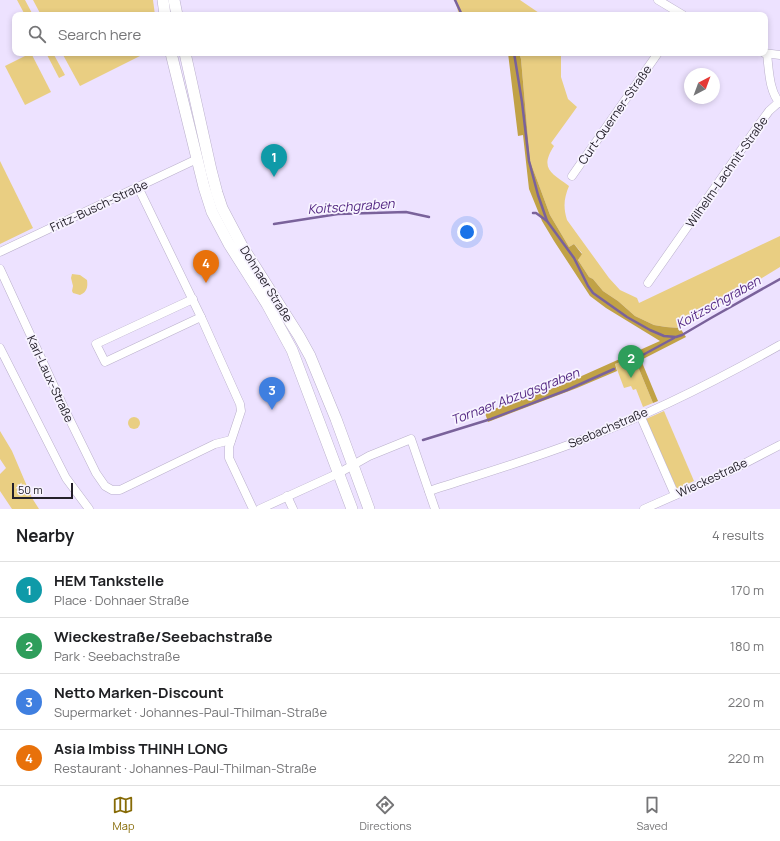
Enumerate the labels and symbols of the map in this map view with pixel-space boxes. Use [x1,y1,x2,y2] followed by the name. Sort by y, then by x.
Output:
[574,62,655,168] street label: Curt-Querner-Straße
[684,68,720,104] north arrow
[682,113,771,231] street label: Wilhelm-Lachnit-Straße
[261,144,287,177] pin: 1
[47,175,150,236] street label: Fritz-Busch-Straße
[307,194,396,218] water label: Koitschgraben
[457,222,477,242] your location
[236,242,297,325] street label: Dohnaer Straße
[193,250,219,283] pin: 4
[673,271,765,333] water label: Koitzschgraben
[23,332,78,425] street label: Karl-Laux-Straße
[618,345,644,378] pin: 2
[448,363,583,429] water label: Tornaer Abzugsgraben
[259,377,285,410] pin: 3
[565,403,650,452] street label: Seebachstraße
[674,454,750,501] street label: Wieckestraße
[12,481,73,500] scale bar

